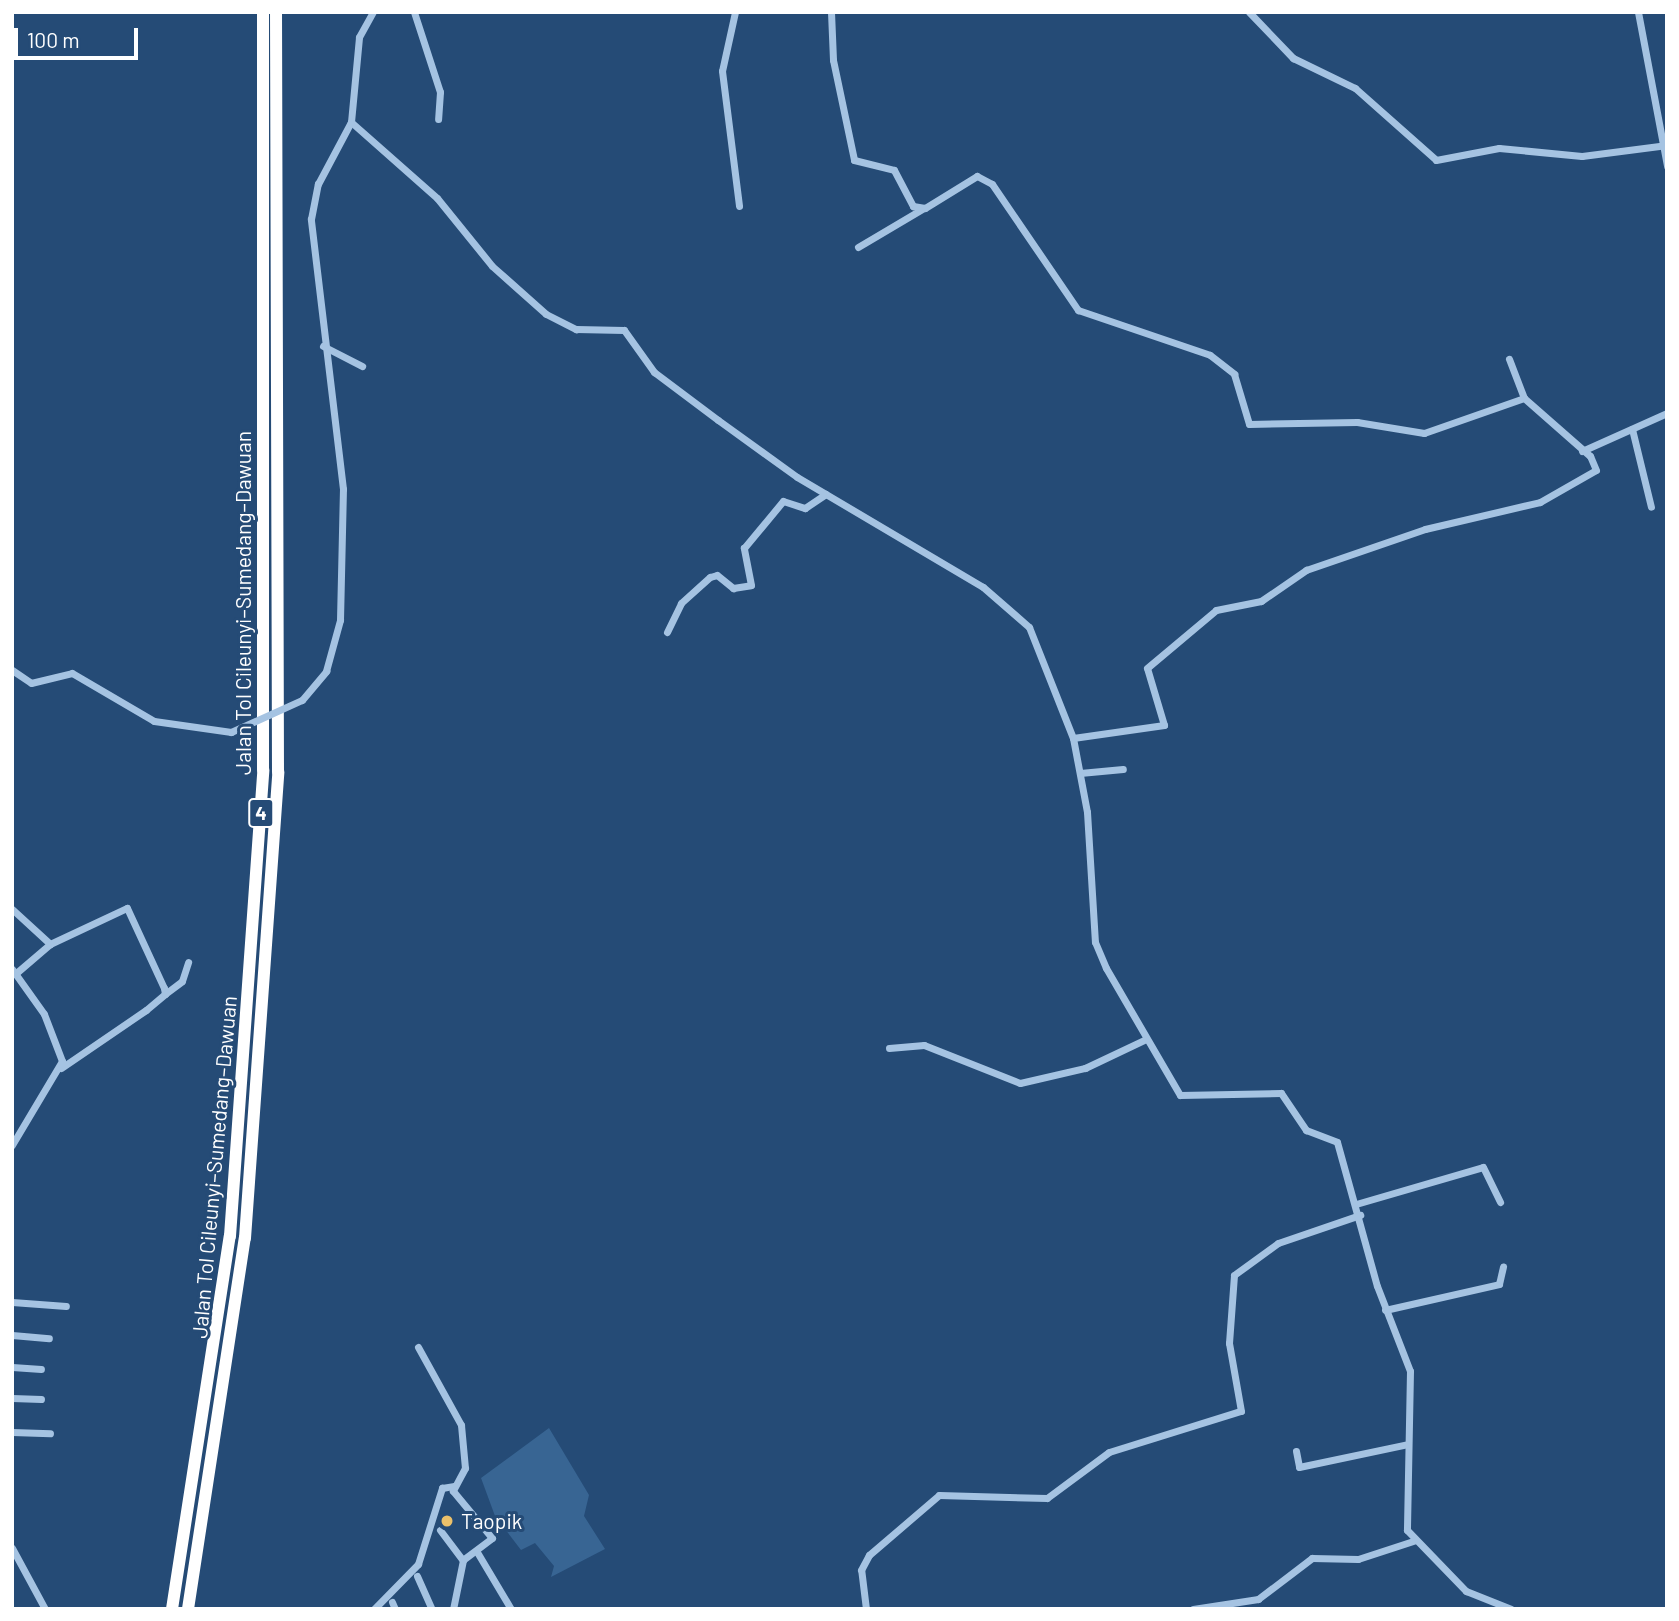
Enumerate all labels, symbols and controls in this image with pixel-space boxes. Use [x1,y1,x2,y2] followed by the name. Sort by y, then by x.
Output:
[18,14,142,58] scale bar
[27,27,80,52] text: 100 m
[230,431,256,775] street label: Jalan Tol Cileunyi–Sumedang–Dawuan
[247,798,275,828] road number: 4
[186,995,242,1339] street label: Jalan Tol Cileunyi–Sumedang–Dawuan
[461,1508,522,1534] place label: Taopik
[439,1513,455,1529] marker: Taopik

